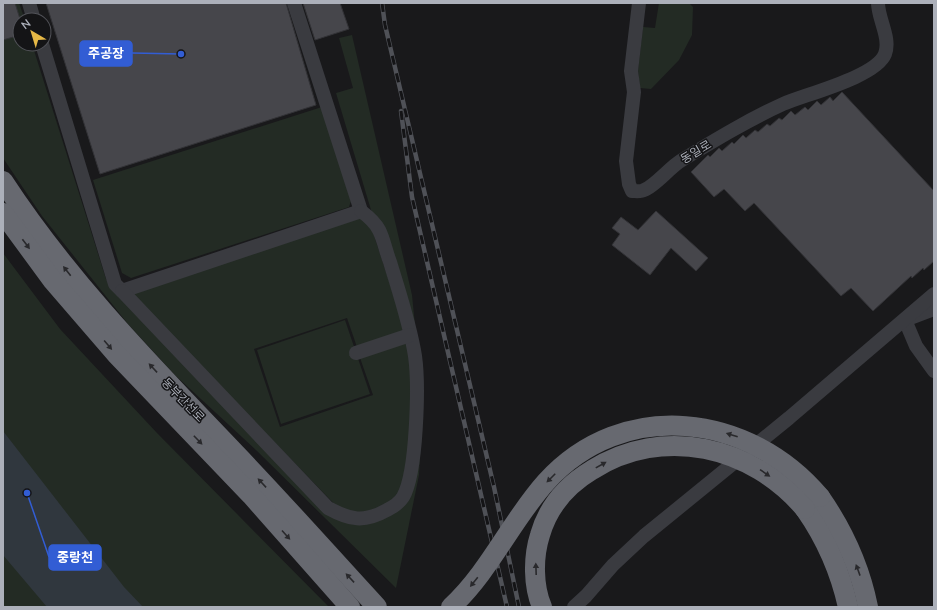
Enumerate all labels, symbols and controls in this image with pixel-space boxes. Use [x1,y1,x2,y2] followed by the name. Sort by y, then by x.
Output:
[12,12,52,52] north arrow
[18,16,33,32] text: N
[80,41,132,66] callout: 주공장
[88,45,124,61] text: 주공장
[678,137,714,167] street label: 동일로
[22,239,30,250] one-way arrow
[63,265,72,276] one-way arrow
[104,340,113,351] one-way arrow
[148,363,158,373] one-way arrow
[159,375,208,425] street label: 동부간선로
[726,432,738,438] one-way arrow
[193,435,202,444] one-way arrow
[595,461,607,468] one-way arrow
[759,469,770,477] one-way arrow
[546,473,556,483] one-way arrow
[258,477,267,488] one-way arrow
[282,530,291,540] one-way arrow
[49,545,101,570] callout: 중랑천
[57,549,93,565] text: 중랑천
[533,562,539,575] one-way arrow
[854,563,860,575] one-way arrow
[346,573,355,583] one-way arrow
[470,577,478,588] one-way arrow

